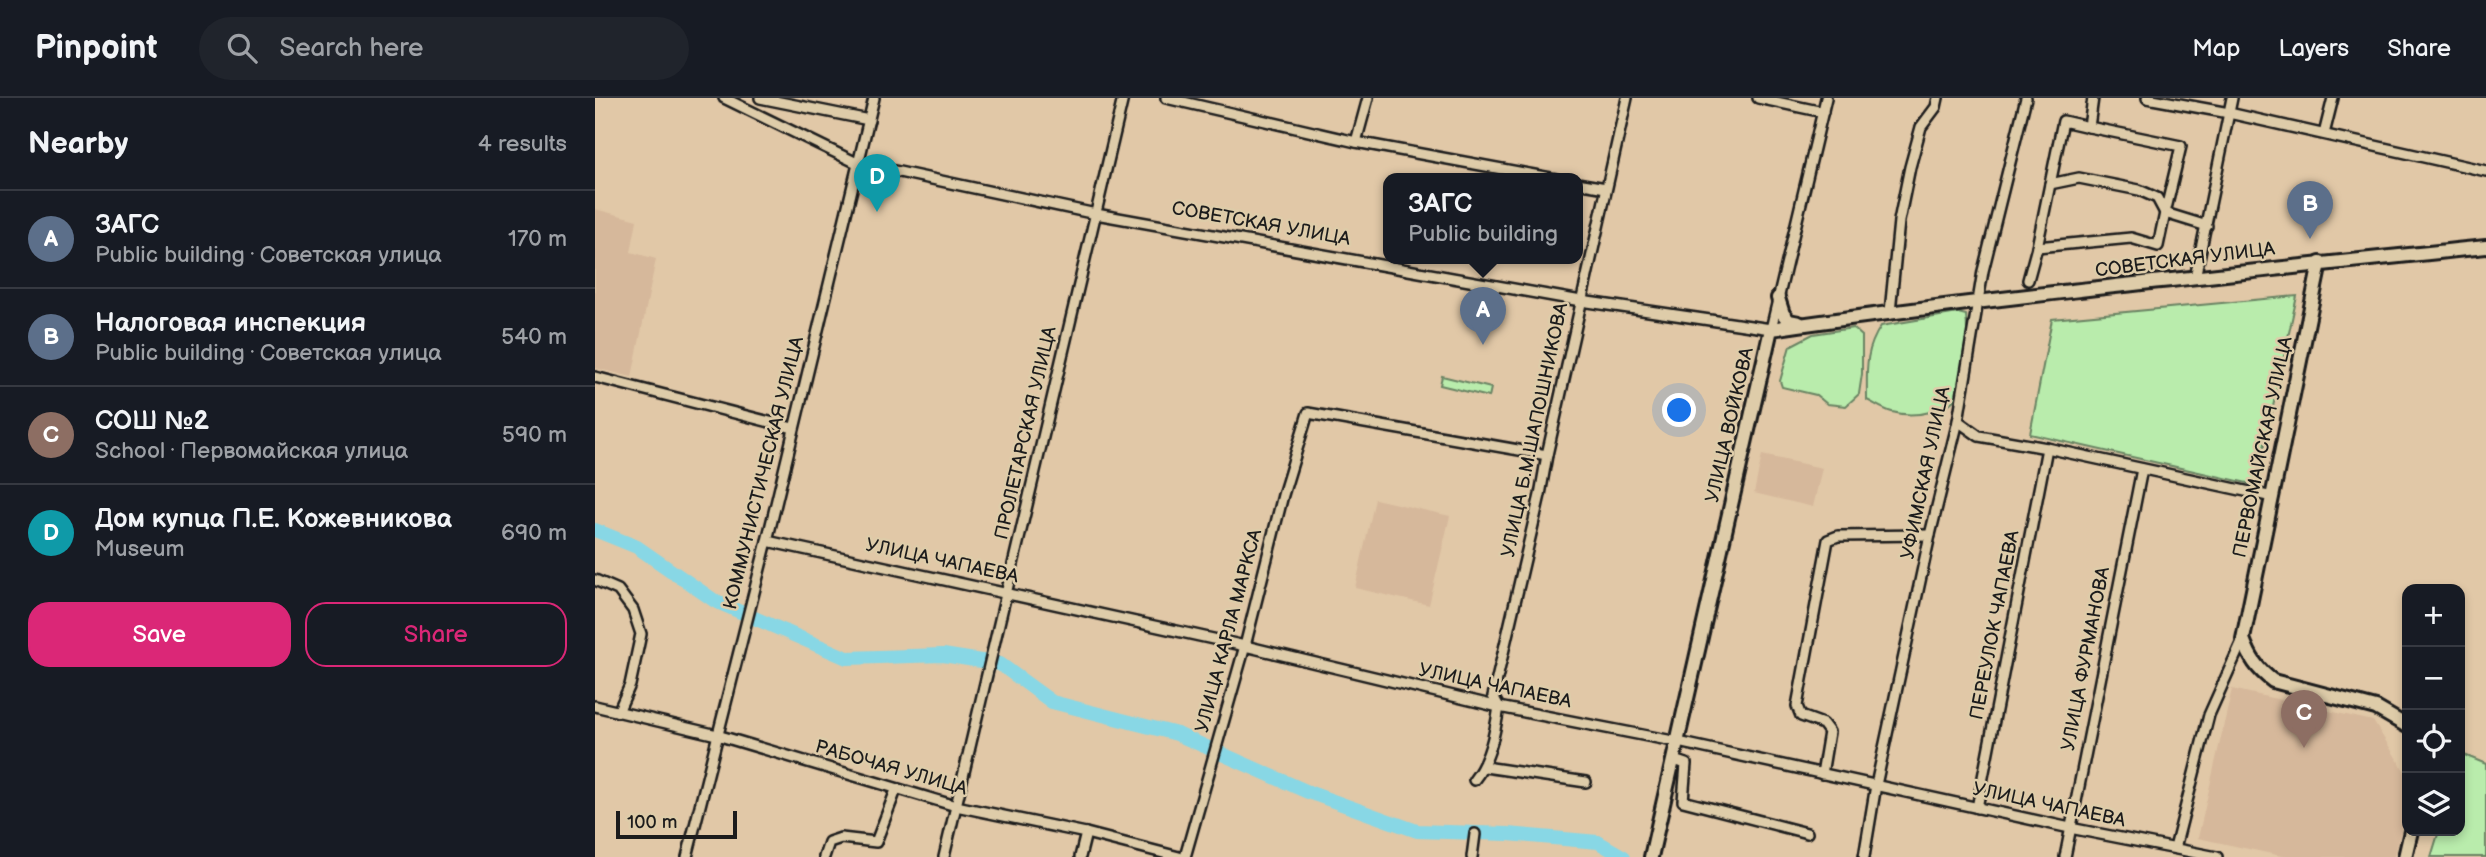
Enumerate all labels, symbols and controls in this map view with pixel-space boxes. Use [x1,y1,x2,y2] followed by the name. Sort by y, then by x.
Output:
[199,17,689,80] search box
[35,28,157,68] text: Pinpoint
[223,29,261,67] icon: search
[279,33,423,64] text: Search here
[2192,34,2240,63] text: Map
[2278,34,2349,63] text: Layers
[2387,34,2451,63] text: Share
[28,126,128,162] text: Nearby
[478,130,567,158] text: 4 results
[854,154,900,212] pin: D
[1383,173,1583,264] popup
[2287,181,2333,239] pin: B
[1408,189,1472,220] text: ЗАГС
[1170,197,1352,251] street label: СОВЕТСКАЯ УЛИЦА
[95,210,159,241] text: ЗАГС
[1408,220,1558,248] text: Public building
[44,225,58,253] text: A
[508,225,567,253] text: 170 m
[2094,238,2277,282] street label: СОВЕТСКАЯ УЛИЦА
[95,241,442,269] text: Public building · Советская улица
[1460,287,1506,345] pin: A
[1497,300,1573,559] street label: УЛИЦА Б.М.ШАПОШНИКОВА
[95,308,366,339] text: Налоговая инспекция
[43,323,59,351] text: B
[501,323,567,351] text: 540 m
[990,324,1062,542] street label: ПРОЛЕТАРСКАЯ УЛИЦА
[719,334,809,612] street label: КОММУНИСТИЧЕСКАЯ УЛИЦА
[2228,334,2298,560] street label: ПЕРВОМАЙСКАЯ УЛИЦА
[95,339,442,367] text: Public building · Советская улица
[1701,345,1759,505] street label: УЛИЦА ВОЙКОВА
[1896,384,1956,561] street label: УФИМСКАЯ УЛИЦА
[1662,393,1696,427] your location
[95,406,209,437] text: СОШ №2
[43,421,59,449] text: C
[502,421,567,449] text: 590 m
[95,437,408,465] text: School · Первомайская улица
[95,504,452,535] text: Дом купца П.Е. Кожевникова
[43,519,59,547] text: D
[501,519,567,547] text: 690 m
[1191,526,1267,735] street label: УЛИЦА КАРЛА МАРКСА
[1965,528,2025,722] street label: ПЕРЕУЛОК ЧАПАЕВА
[864,534,1021,589] street label: УЛИЦА ЧАПАЕВА
[95,535,185,563] text: Museum
[2057,565,2115,753] street label: УЛИЦА ФУРМАНОВА
[2402,584,2465,836] map controls
[2402,584,2465,647] button: +
[28,602,291,667] button: Save
[305,602,567,667] button: Share
[2402,647,2465,710] button: −
[1417,659,1574,714] street label: УЛИЦА ЧАПАЕВА
[2281,690,2327,748] pin: C
[2402,710,2465,773] button: locate
[812,735,970,801] street label: РАБОЧАЯ УЛИЦА
[2402,773,2465,836] button: layers
[1971,778,2128,833] street label: УЛИЦА ЧАПАЕВА
[616,808,737,840] scale bar
[627,811,678,834] text: 100 m

